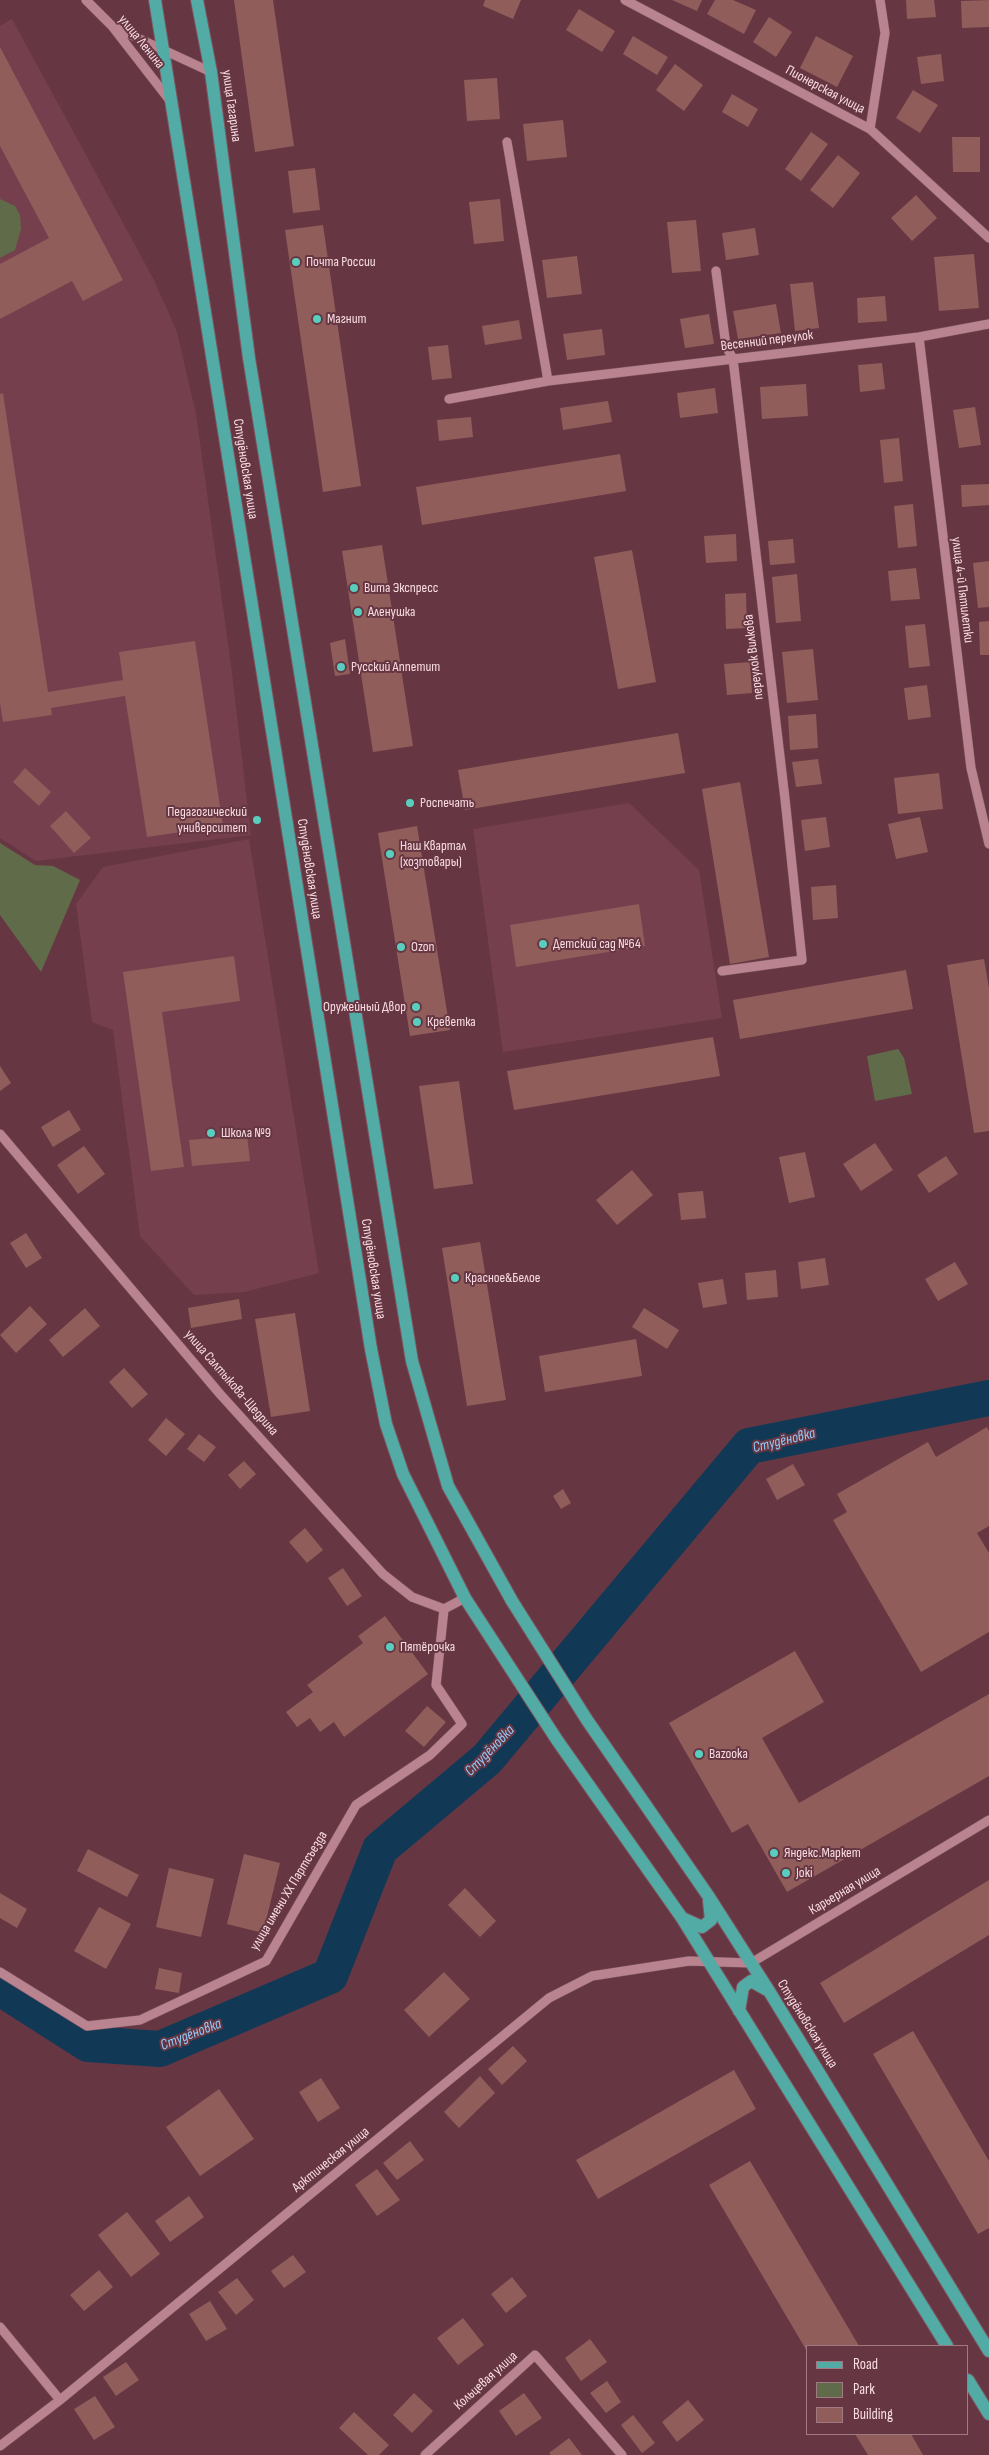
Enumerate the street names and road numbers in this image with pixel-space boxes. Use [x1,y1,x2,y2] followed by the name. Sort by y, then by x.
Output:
[114,12,168,72] street label: улица Ленина
[783,62,867,118] street label: Пионерская улица
[218,69,244,143] street label: улица Гагарина
[720,327,814,355] street label: Весенний переулок
[229,418,261,520] street label: Студёновская улица
[947,536,977,644] street label: улица 4-й Пятилетки
[740,613,768,701] street label: переулок Вилкова
[293,818,325,920] street label: Студёновская улица
[357,1218,389,1320] street label: Студёновская улица
[180,1327,282,1439] street label: улица Салтыкова-Щедрина
[247,1828,331,1954] street label: улица имени ХХ Партсъезда
[806,1863,884,1919] street label: Карьерная улица
[773,1977,841,2071] street label: Студёновская улица
[289,2124,373,2196] street label: Арктическая улица
[451,2348,521,2414] street label: Кольцевая улица

